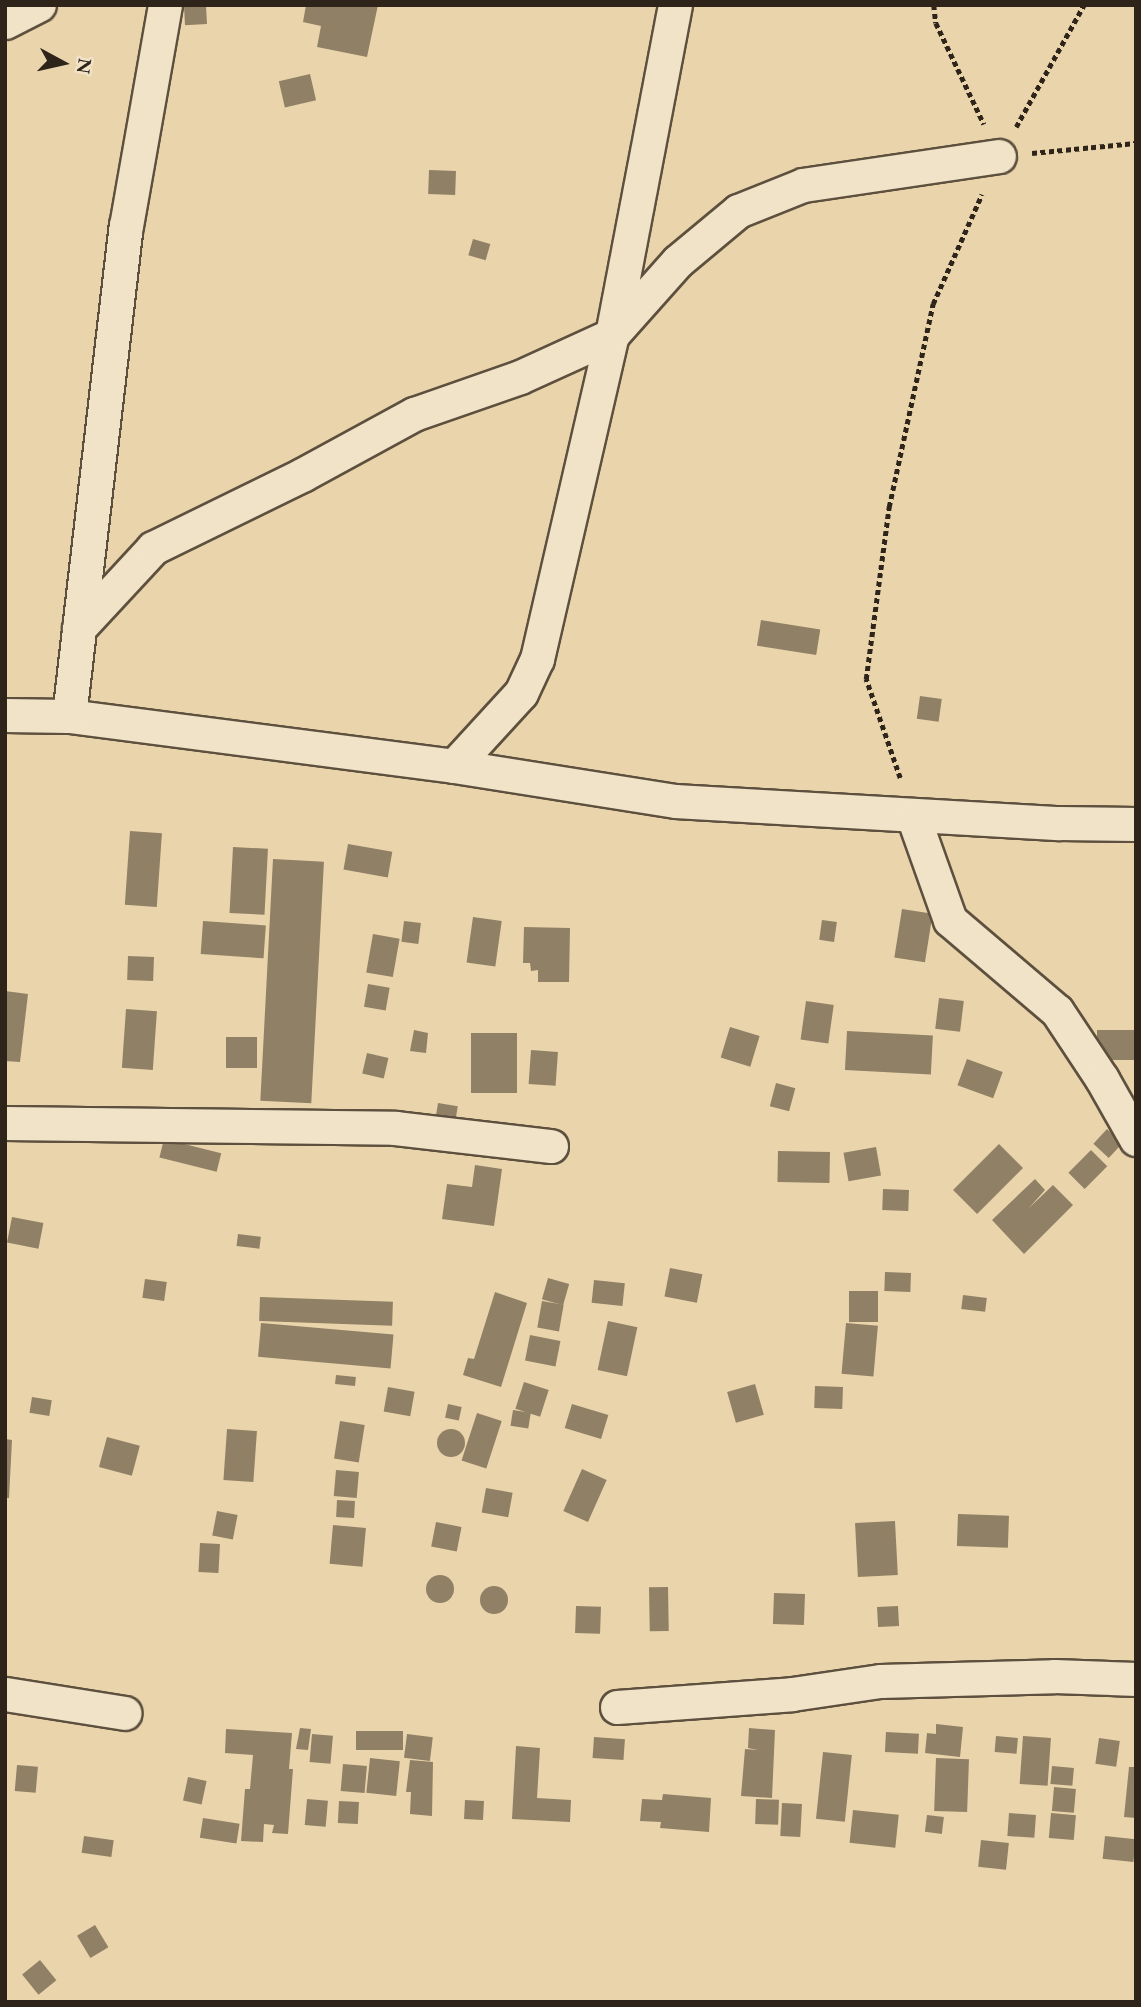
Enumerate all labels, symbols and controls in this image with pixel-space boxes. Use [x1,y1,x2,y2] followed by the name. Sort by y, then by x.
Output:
[28,28,98,98] north arrow
[71,57,98,75] text: N

